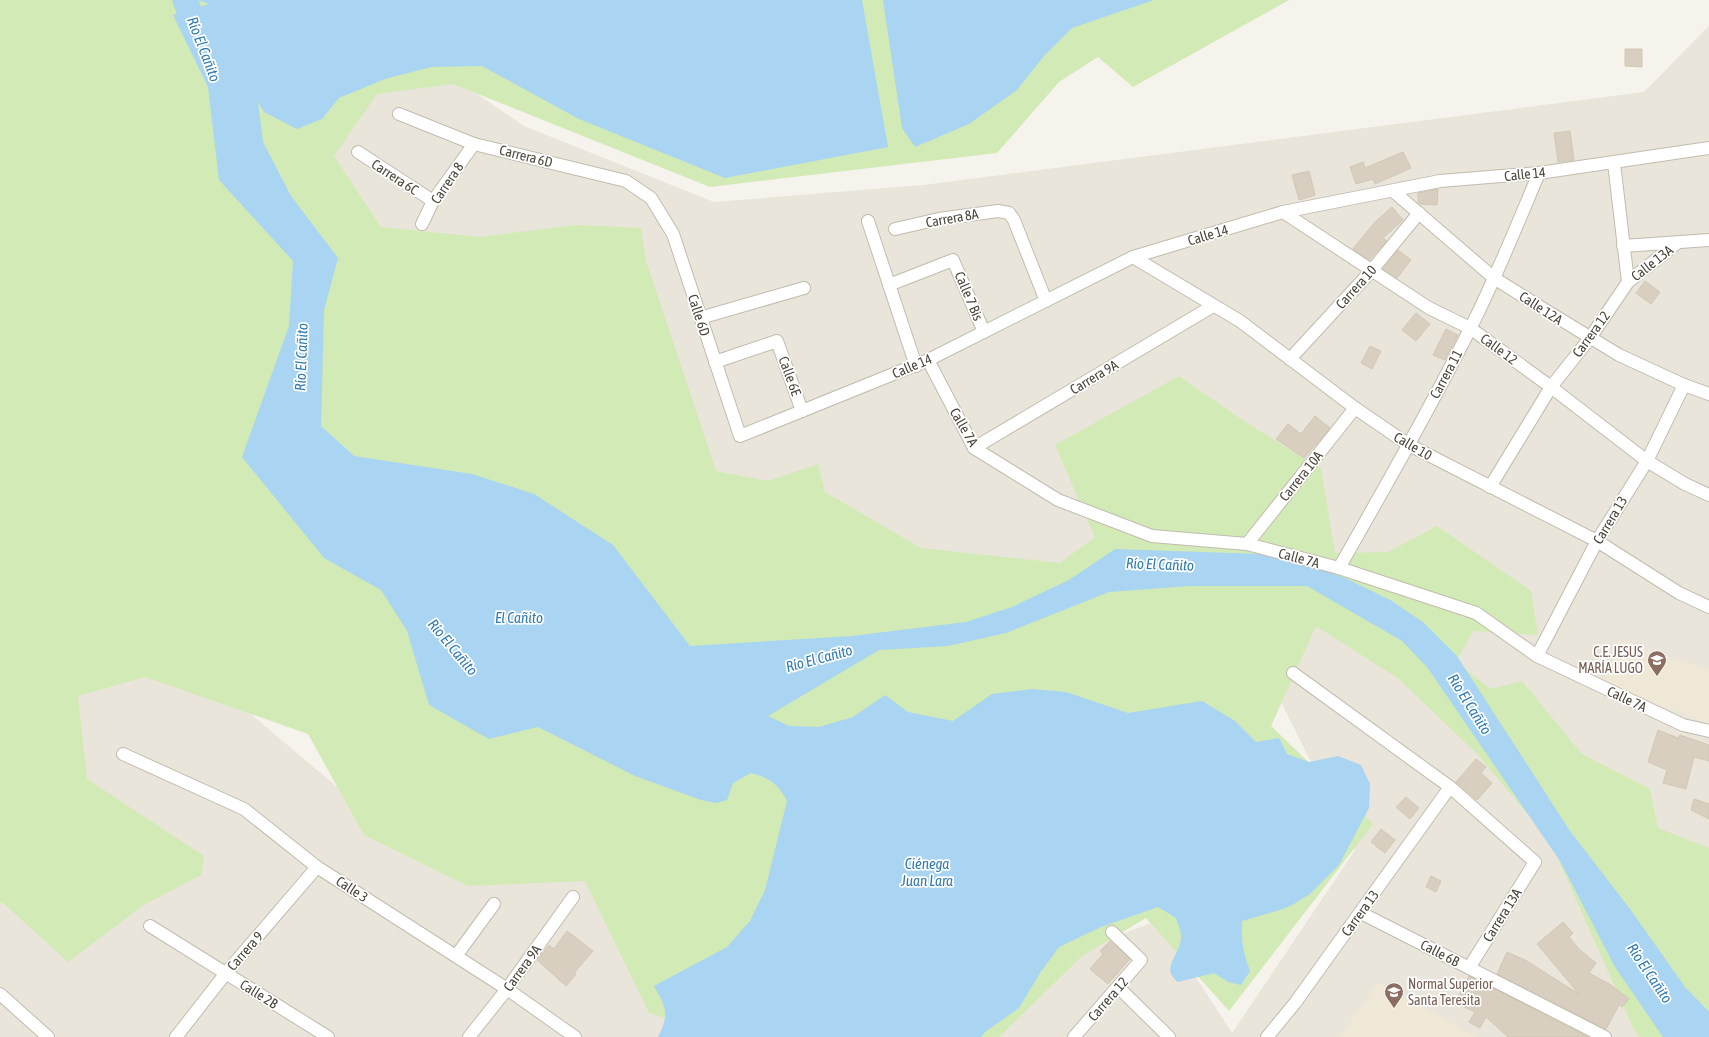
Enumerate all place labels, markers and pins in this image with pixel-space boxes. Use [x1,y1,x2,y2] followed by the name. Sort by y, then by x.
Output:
[1578,644,1643,676] place label: C.E. JESUS MARÍA LUGO
[1646,649,1668,677] school or university icon: C.E. JESUS MARÍA LUGO
[1408,976,1494,1008] place label: Normal Superior Santa Teresita
[1383,981,1405,1009] school or university icon: Normal Superior Santa Teresita

